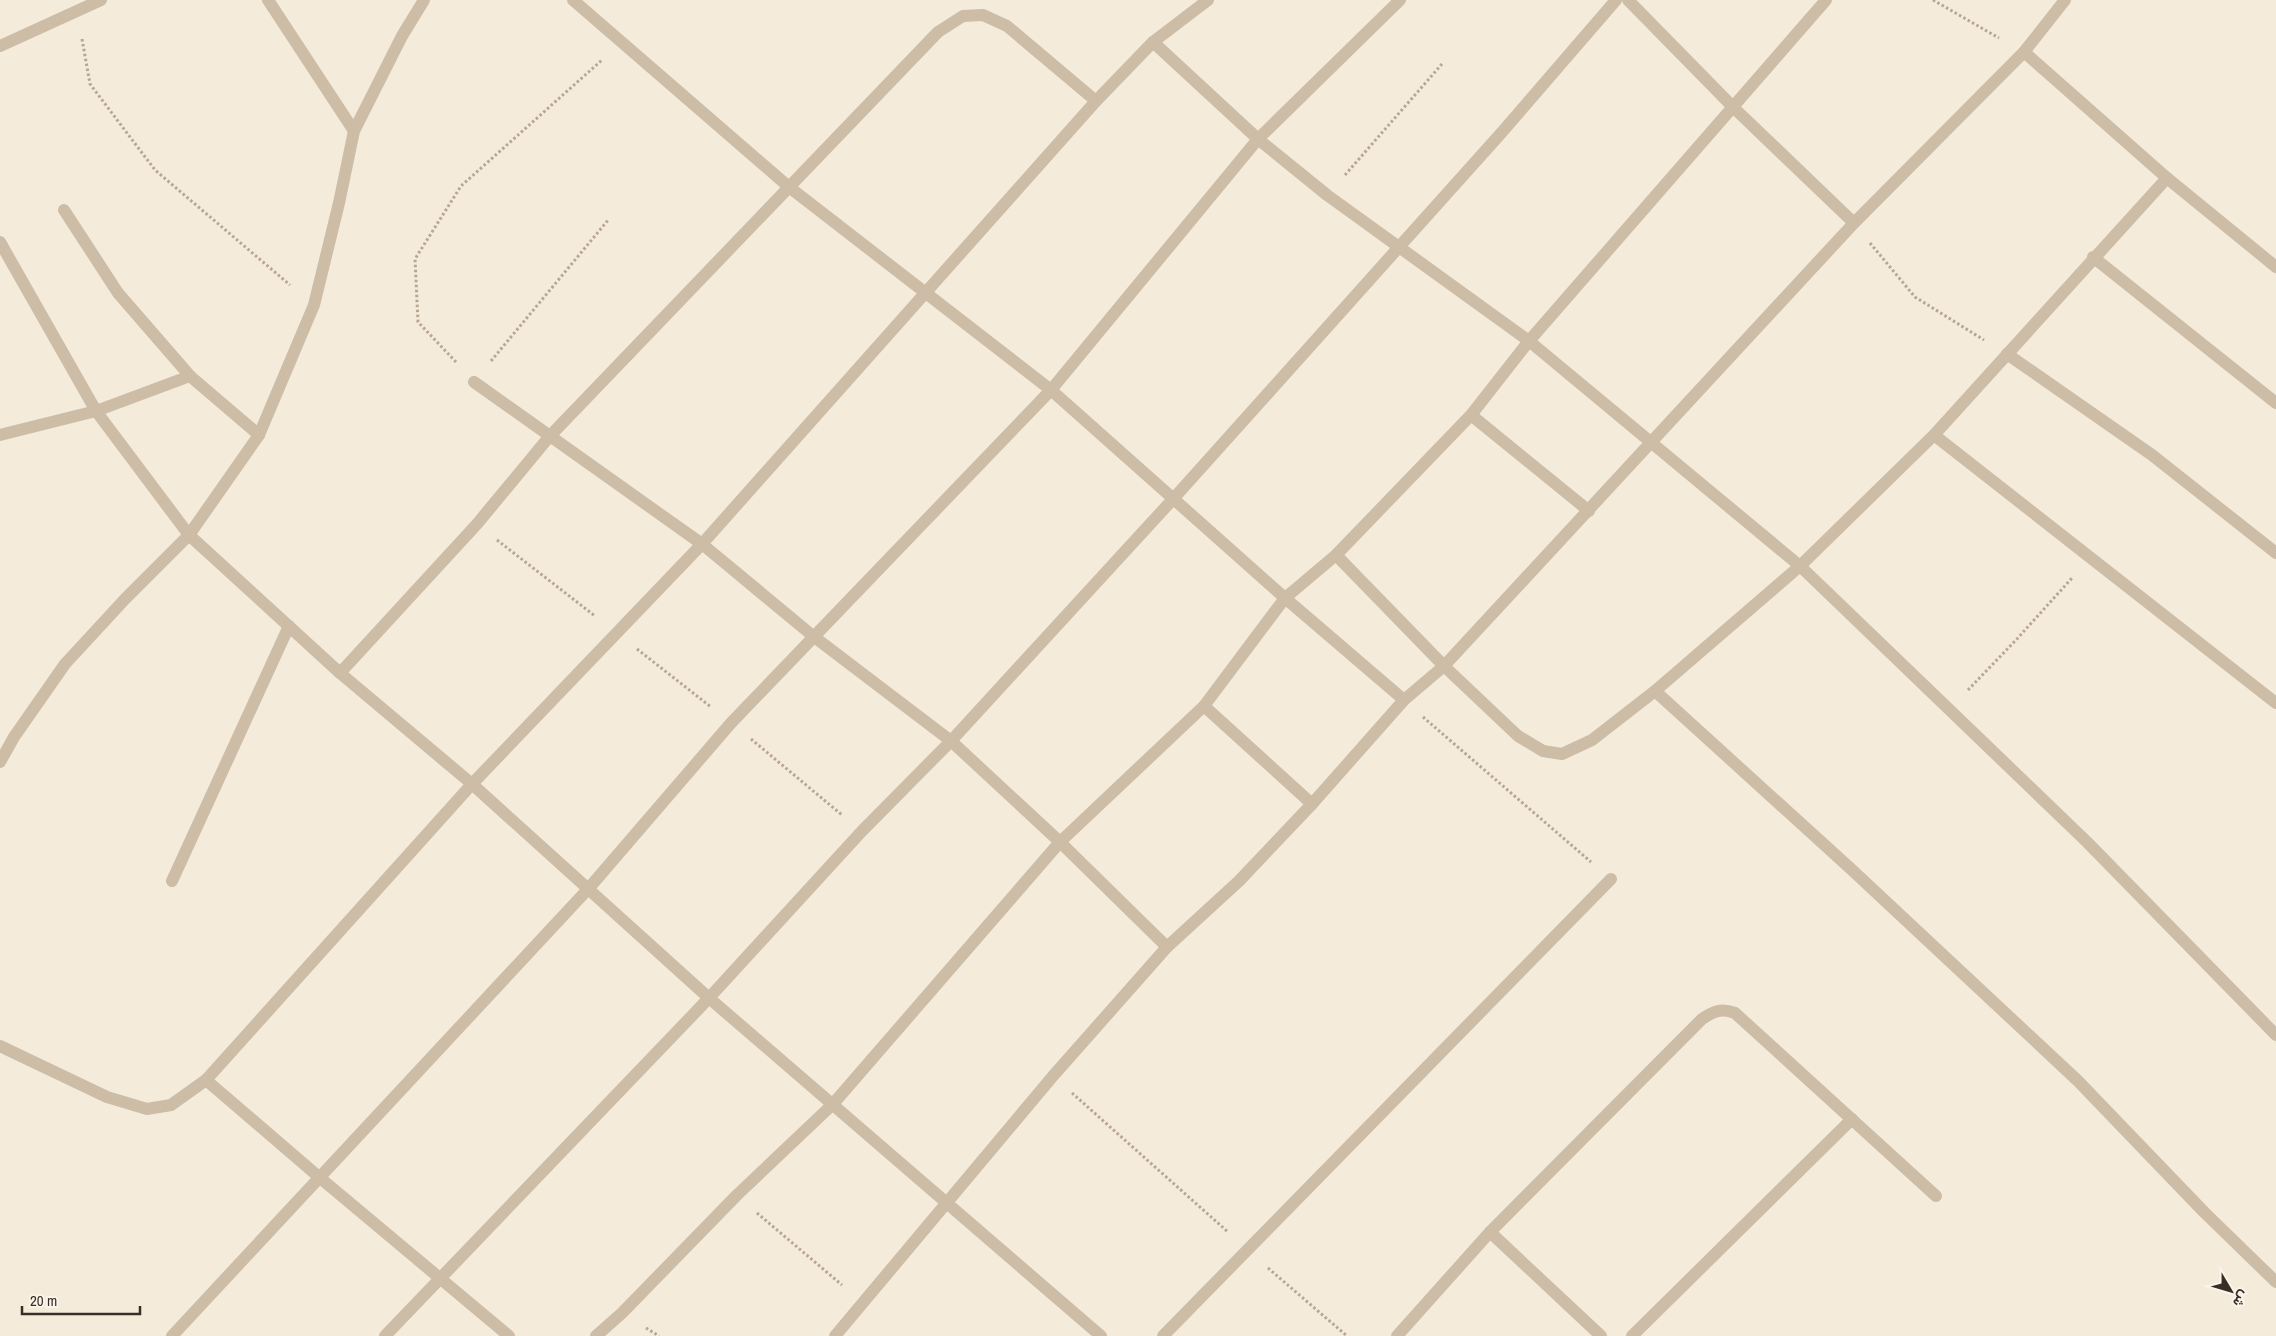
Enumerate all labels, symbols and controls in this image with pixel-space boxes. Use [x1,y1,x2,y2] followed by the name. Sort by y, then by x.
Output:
[2206,1266,2256,1316] north arrow
[22,1284,140,1316] scale bar
[2229,1287,2254,1311] text: ش
[30,1290,57,1311] text: 20 m

